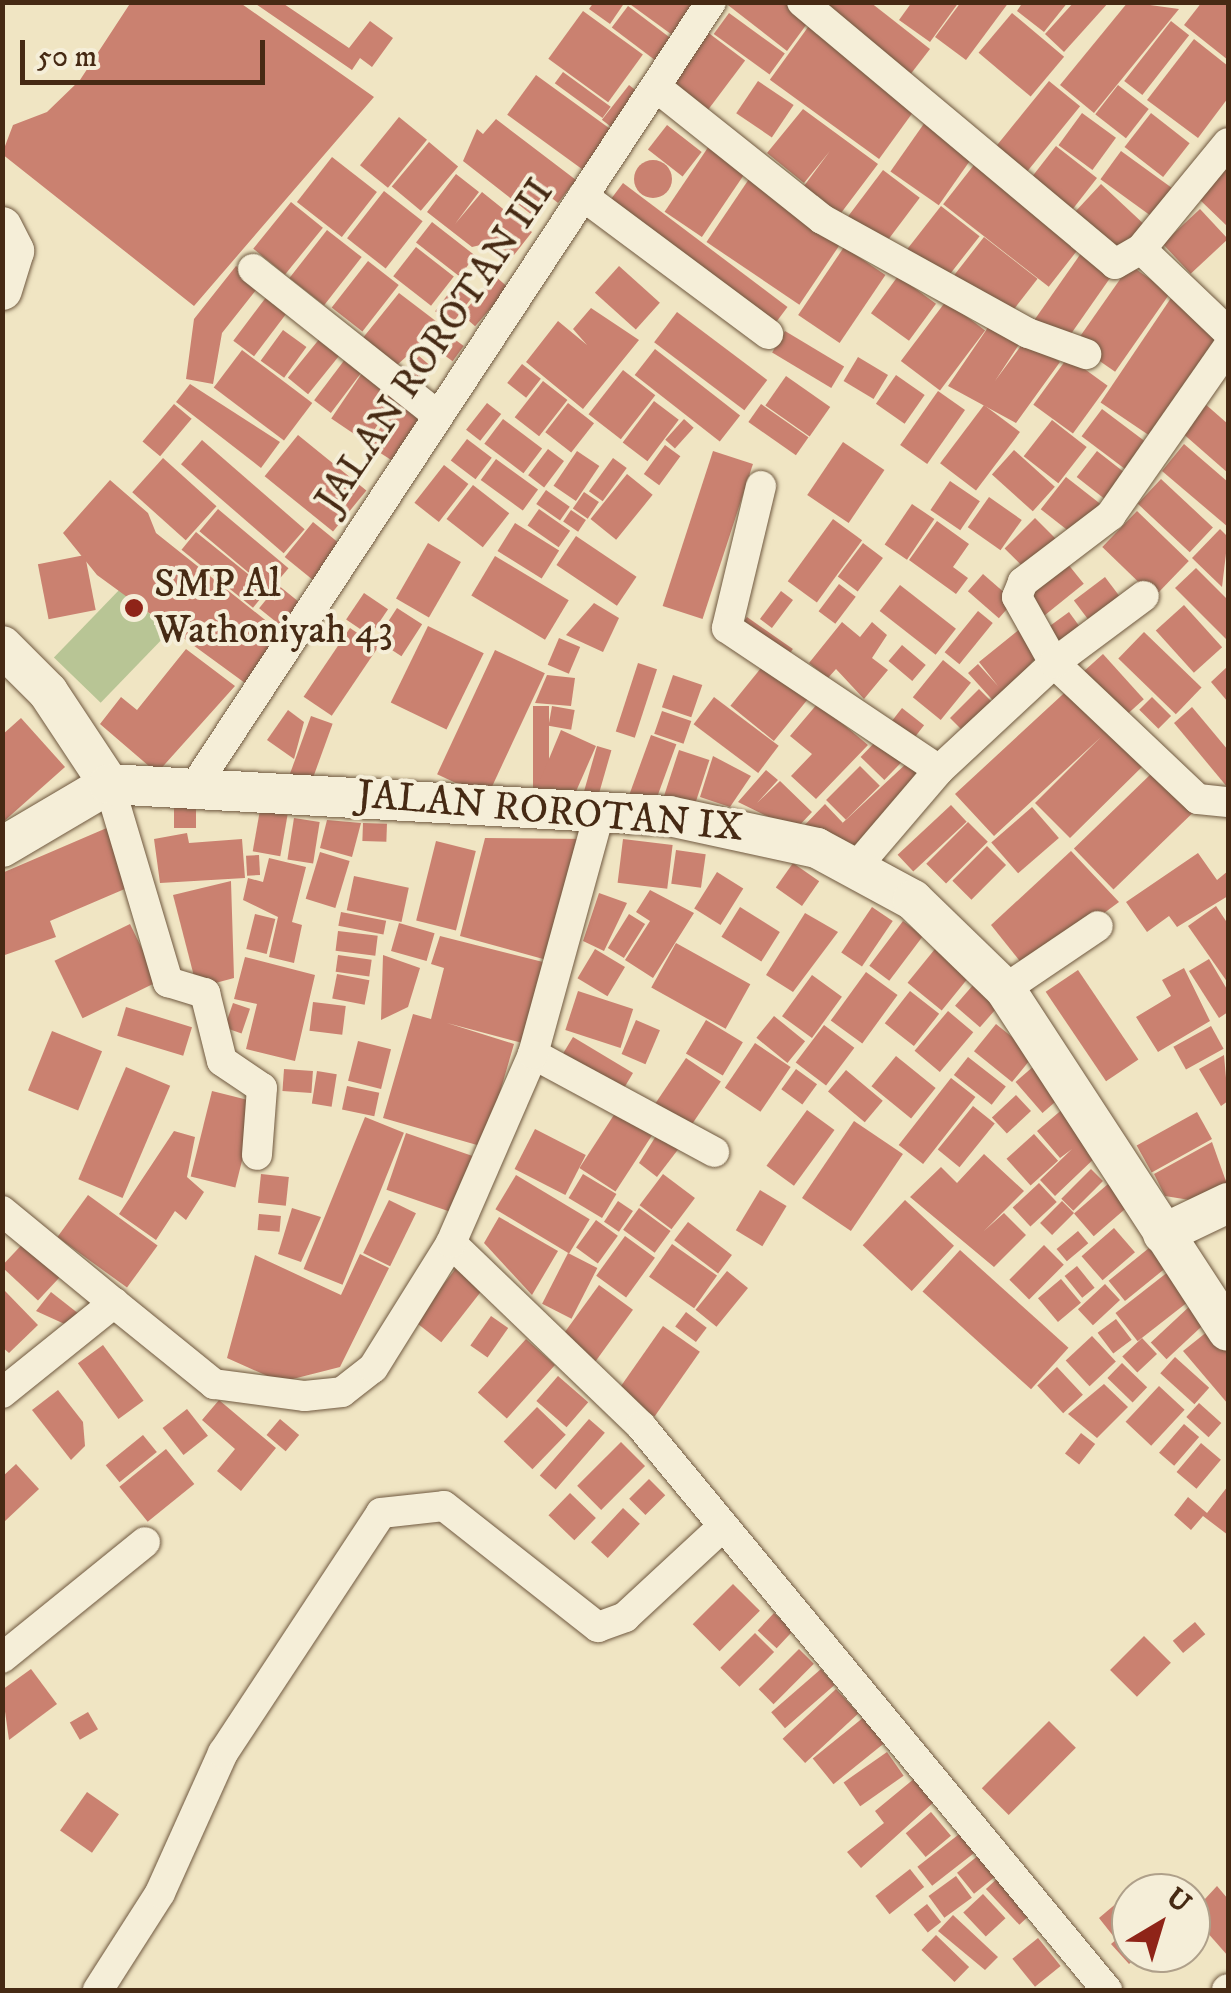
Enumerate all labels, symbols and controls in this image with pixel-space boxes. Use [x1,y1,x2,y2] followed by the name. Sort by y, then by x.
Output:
[25,20,270,82] scale bar
[37,39,97,76] text: 50 m
[306,170,564,522] street label: JALAN ROROTAN III
[154,561,393,655] place label: SMP Al Wathoniyah 43
[123,597,145,619] marker: SMP Al Wathoniyah 43
[355,771,745,853] street label: JALAN ROROTAN IX
[1111,1873,1211,1973] north arrow
[1159,1880,1198,1921] text: U

